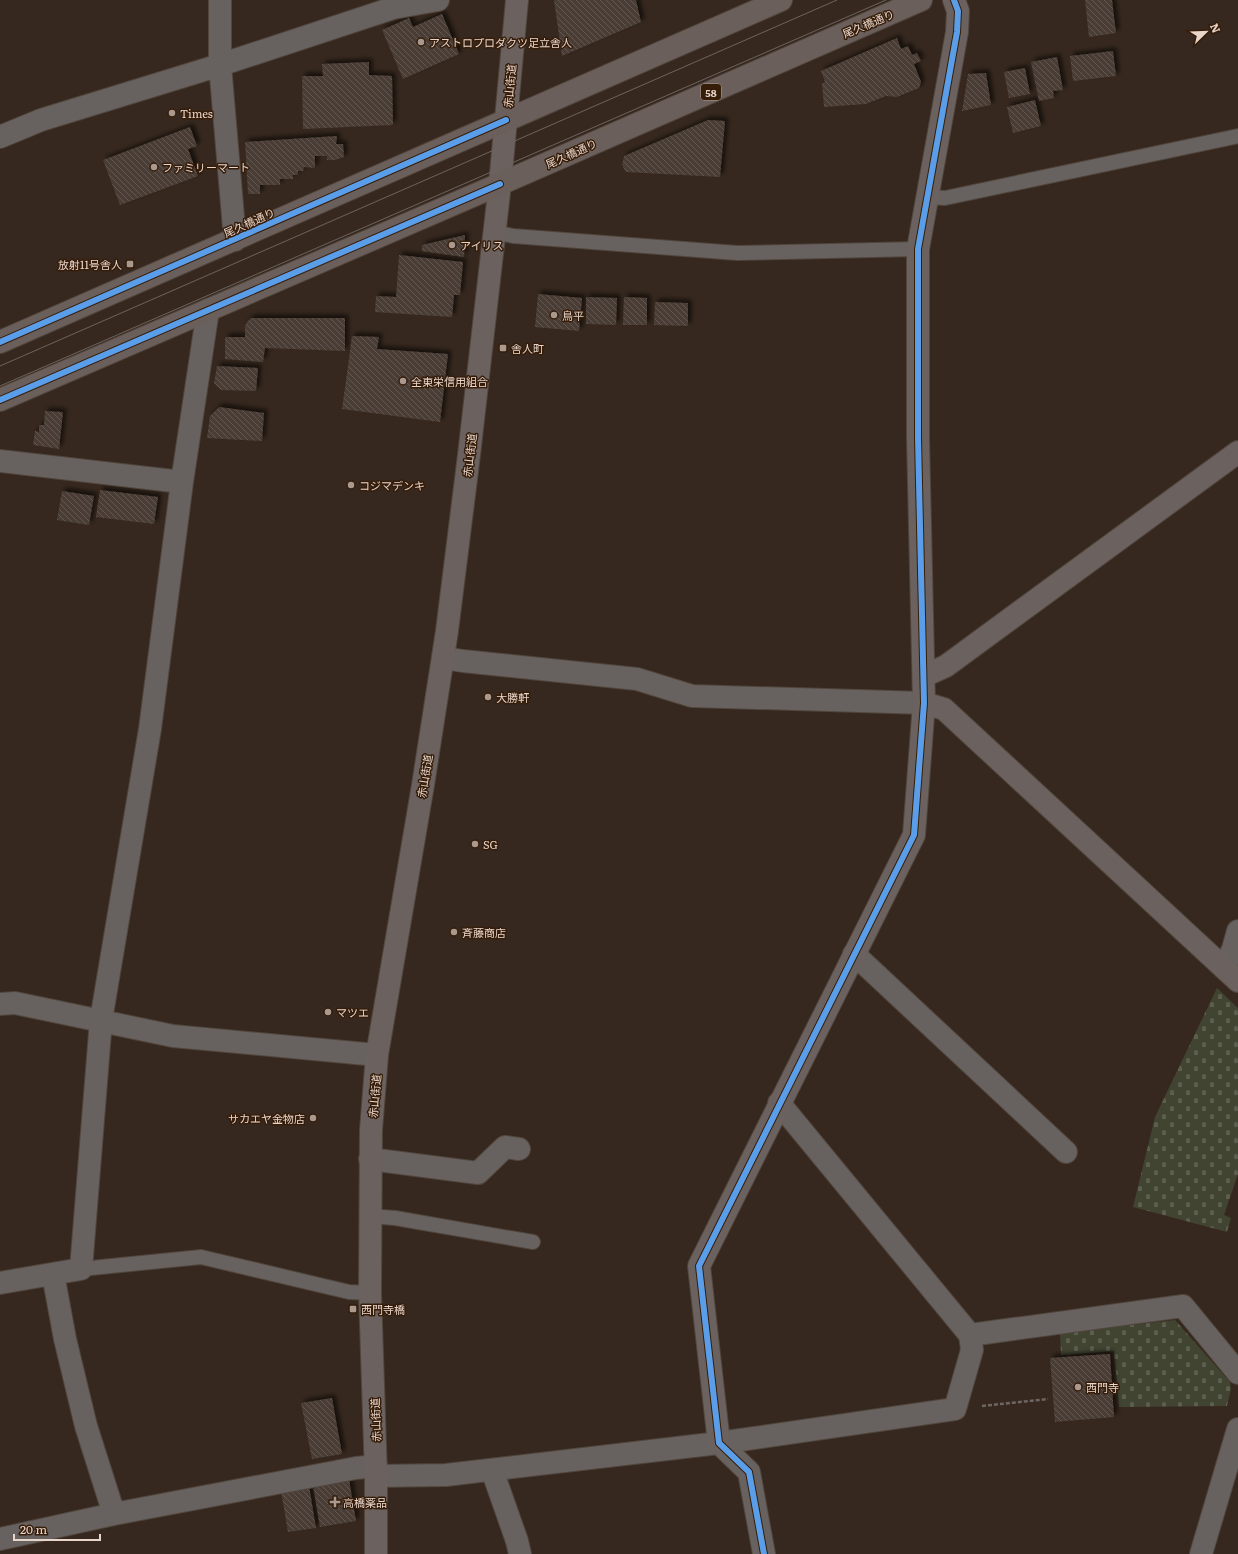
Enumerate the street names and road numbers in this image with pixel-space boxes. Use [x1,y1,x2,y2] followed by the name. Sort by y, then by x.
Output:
[840,5,896,41] street label: 尾久橋通り
[499,63,519,109] street label: 赤山街道
[701,84,721,100] road number: 58
[543,135,599,171] street label: 尾久橋通り
[221,204,277,240] street label: 尾久橋通り
[458,432,480,478] street label: 赤山街道
[413,753,435,799] street label: 赤山街道
[364,1073,384,1119] street label: 赤山街道
[366,1398,384,1442] street label: 赤山街道

